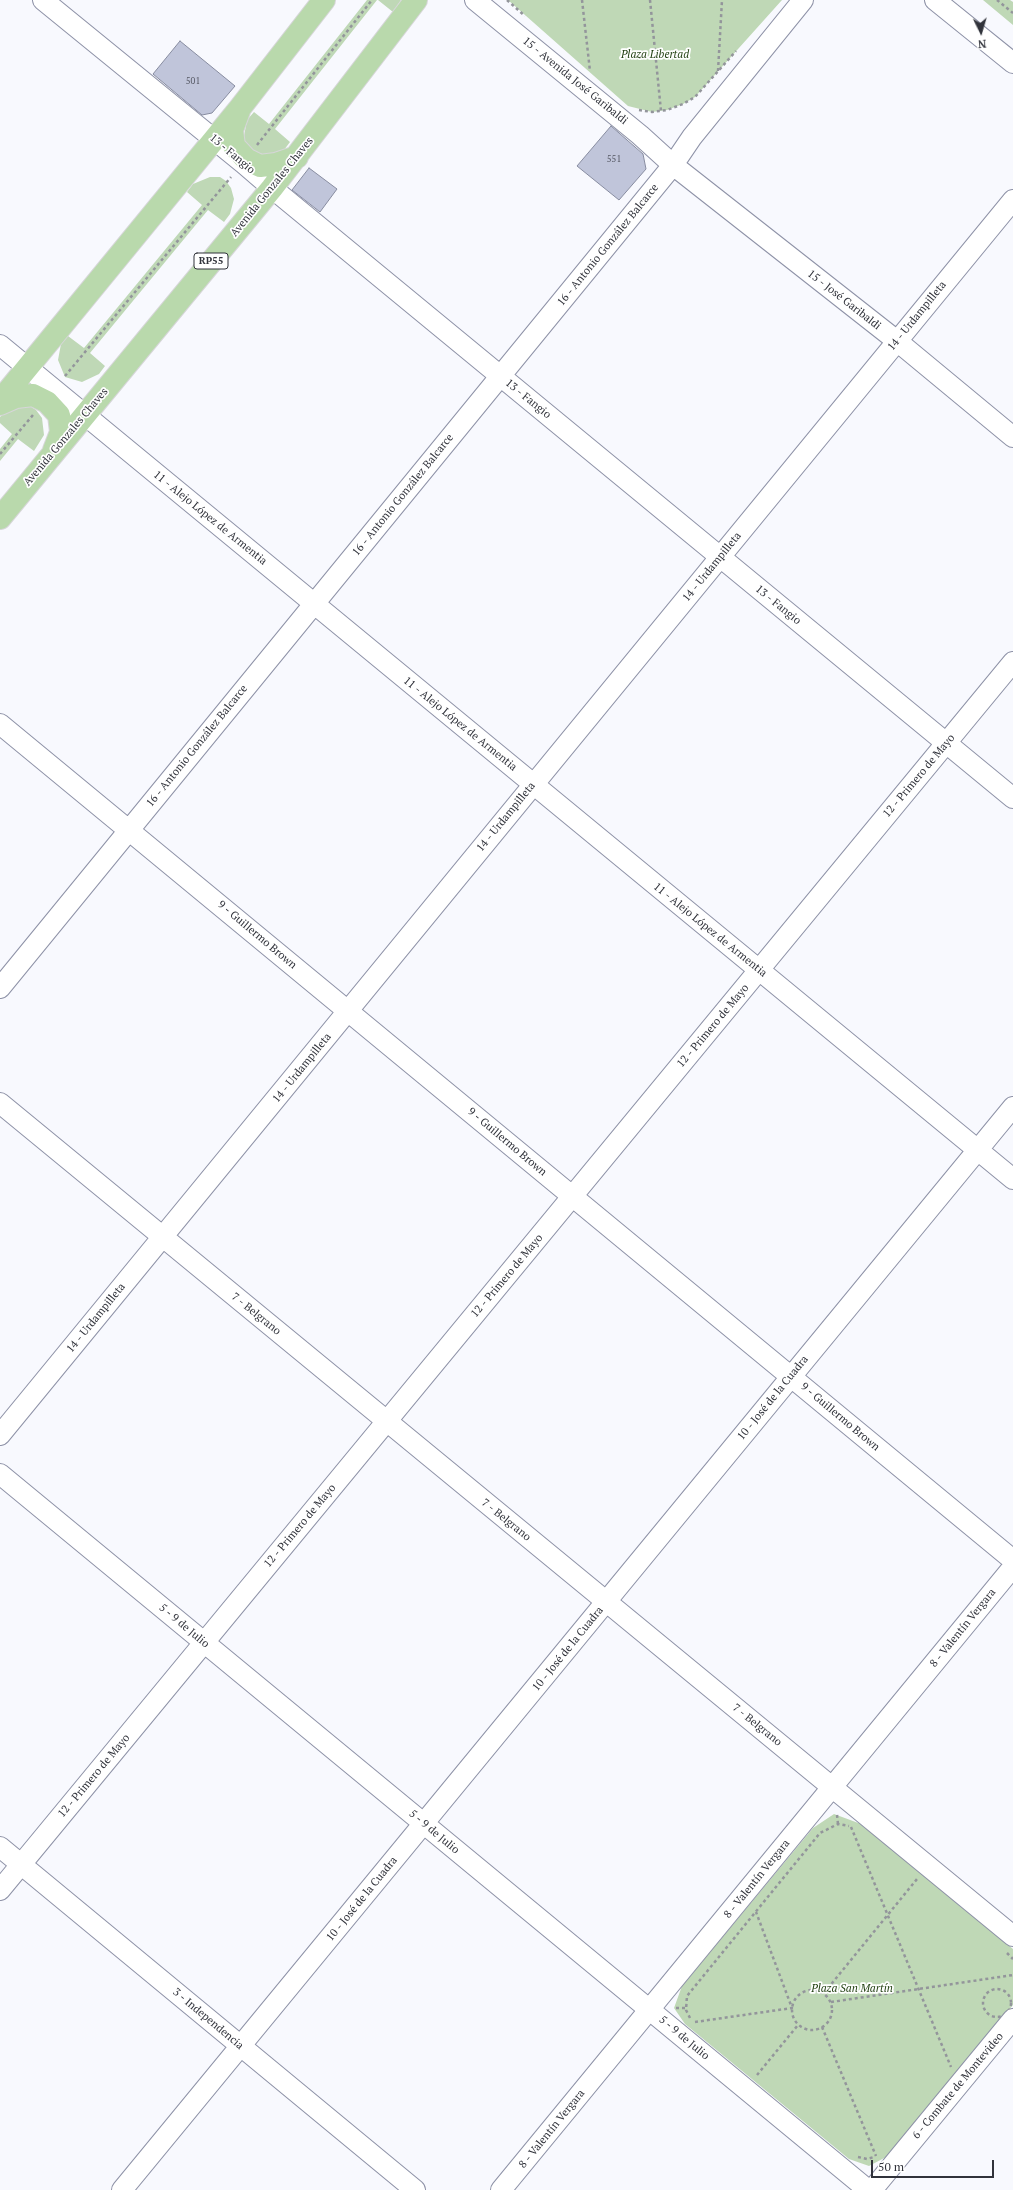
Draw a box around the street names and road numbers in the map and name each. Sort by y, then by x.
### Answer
street label: 15 - Avenida José Garibaldi [520,35,630,127]
street label: 13 - Fangio [207,131,257,177]
street label: Avenida Gonzales Chaves [228,135,316,239]
street label: 16 - Antonio González Balcarce [555,181,661,309]
road number: RP55 [194,253,228,269]
street label: 15 - José Garibaldi [805,267,883,333]
street label: 14 - Urdampilleta [885,278,949,354]
street label: 13 - Fangio [502,377,554,421]
street label: Avenida Gonzales Chaves [21,385,111,489]
street label: 16 - Antonio González Balcarce [350,431,456,559]
street label: 11 - Alejo López de Armentia [151,468,269,568]
street label: 14 - Urdampilleta [680,529,744,605]
street label: 13 - Fangio [752,583,804,627]
street label: 11 - Alejo López de Armentia [401,674,519,774]
street label: 16 - Antonio González Balcarce [144,682,250,810]
street label: 12 - Primero de Mayo [880,732,958,820]
street label: 14 - Urdampilleta [474,779,538,855]
street label: 11 - Alejo López de Armentia [651,880,769,980]
street label: 9 - Guillermo Brown [215,898,299,972]
street label: 12 - Primero de Mayo [674,982,752,1070]
street label: 14 - Urdampilleta [270,1030,334,1106]
street label: 9 - Guillermo Brown [465,1105,549,1179]
street label: 12 - Primero de Mayo [468,1232,546,1320]
street label: 14 - Urdampilleta [64,1280,128,1356]
street label: 7 - Belgrano [229,1290,283,1338]
street label: 10 - José de la Cuadra [735,1353,811,1443]
street label: 9 - Guillermo Brown [798,1380,882,1454]
street label: 12 - Primero de Mayo [261,1482,339,1570]
street label: 7 - Belgrano [479,1496,533,1544]
street label: 8 - Valentín Vergara [927,1586,999,1670]
street label: 5 - 9 de Julio [156,1601,212,1651]
street label: 10 - José de la Cuadra [530,1604,606,1694]
street label: 7 - Belgrano [730,1701,784,1749]
street label: 12 - Primero de Mayo [55,1732,133,1820]
street label: 5 - 9 de Julio [406,1807,462,1857]
street label: 8 - Valentín Vergara [721,1837,793,1921]
street label: 10 - José de la Cuadra [324,1854,400,1944]
street label: 3 - Independencia [170,1986,246,2052]
street label: 5 - 9 de Julio [656,2013,712,2063]
street label: 6 - Combate de Montevideo [910,2030,1006,2142]
street label: 8 - Valentín Vergara [516,2087,588,2171]

